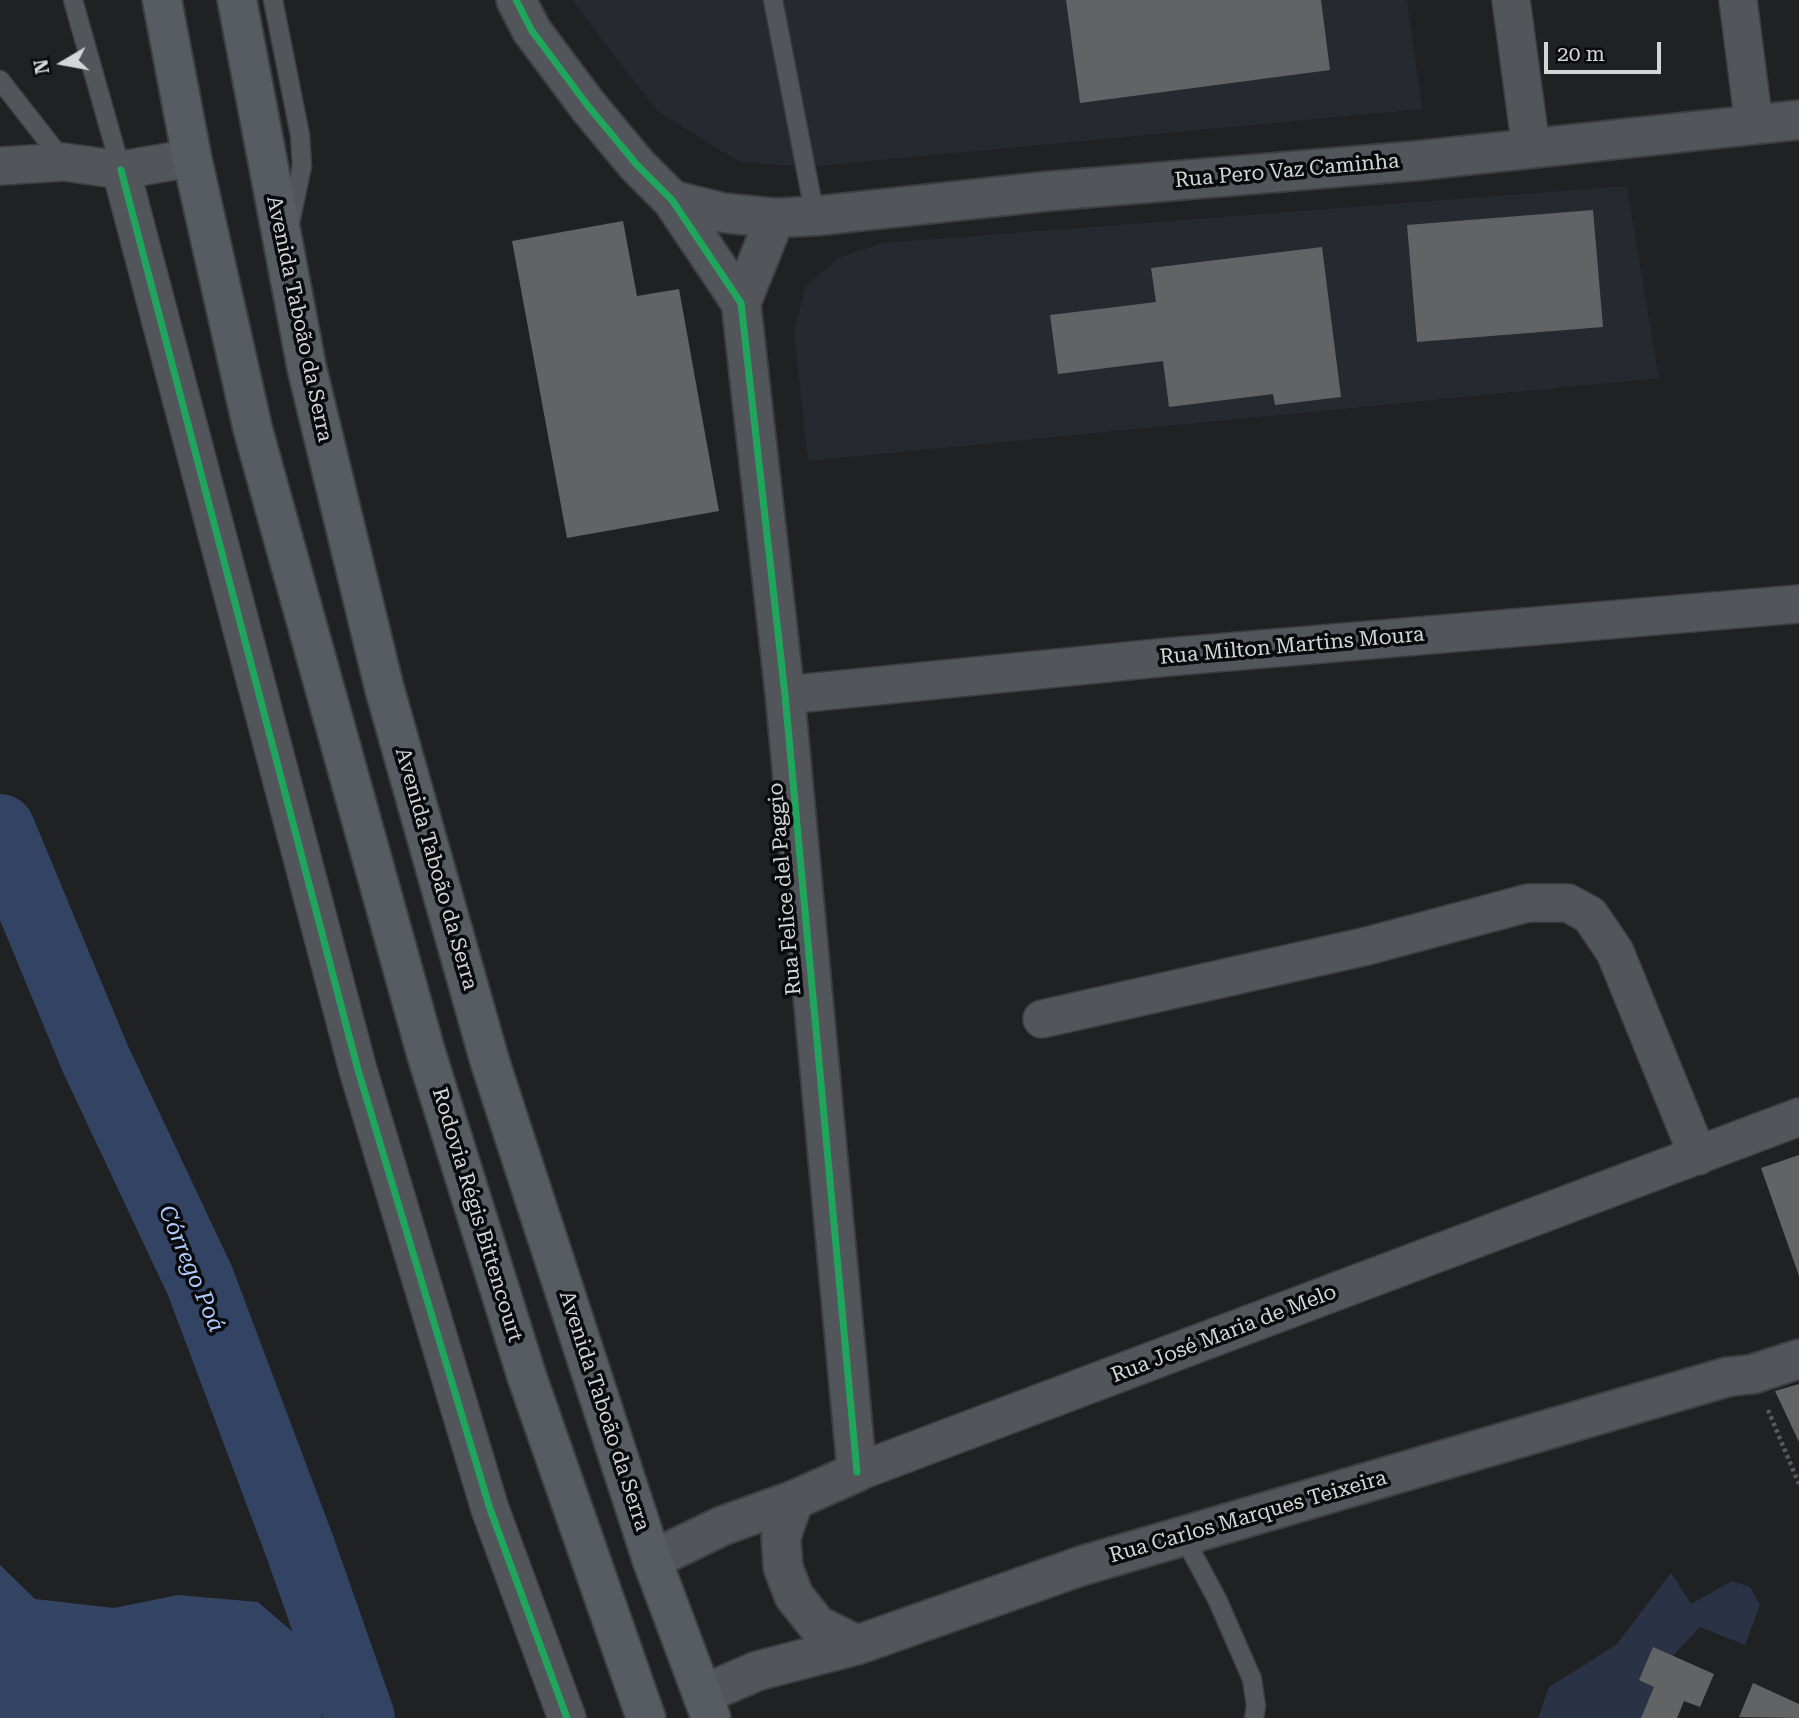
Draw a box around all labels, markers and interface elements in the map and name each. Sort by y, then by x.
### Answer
north arrow [28,28,98,98]
scale bar [1547,28,1664,72]
text: 20 m [1557,42,1605,66]
text: N [29,58,54,76]
street label: Rua Pero Vaz Caminha [1174,149,1400,193]
street label: Avenida Taboão da Serra [261,194,337,444]
street label: Rua Milton Martins Moura [1159,622,1425,670]
street label: Avenida Taboão da Serra [389,745,483,993]
street label: Rua Felice del Paggio [763,782,807,996]
street label: Rodovia Régis Bittencourt [426,1085,528,1345]
water label: Córrego Poá [152,1202,230,1336]
street label: Rua José Maria de Melo [1108,1279,1340,1389]
street label: Avenida Taboão da Serra [553,1288,655,1534]
street label: Rua Carlos Marques Teixeira [1106,1465,1390,1569]

